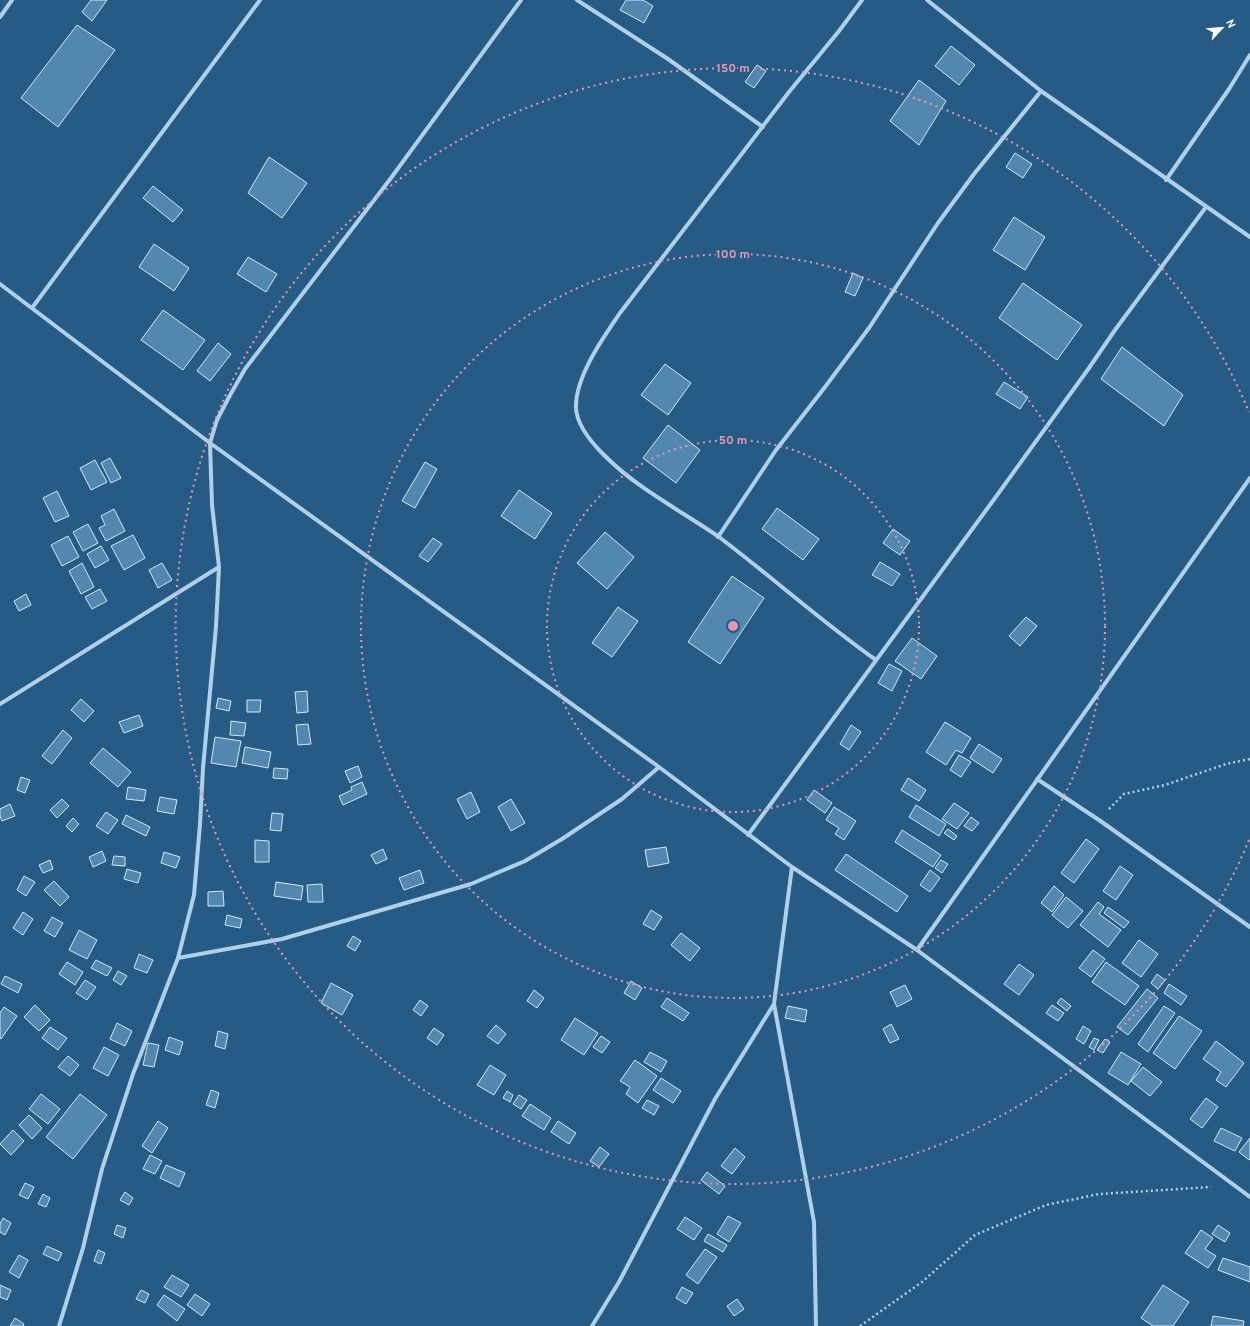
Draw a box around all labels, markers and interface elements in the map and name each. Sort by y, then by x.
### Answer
north arrow [1202,8,1242,48]
text: N [1222,17,1238,31]
text: 150 m [716,61,750,77]
text: 100 m [716,247,750,263]
text: 50 m [719,433,747,449]
centre of rings [726,619,740,633]

